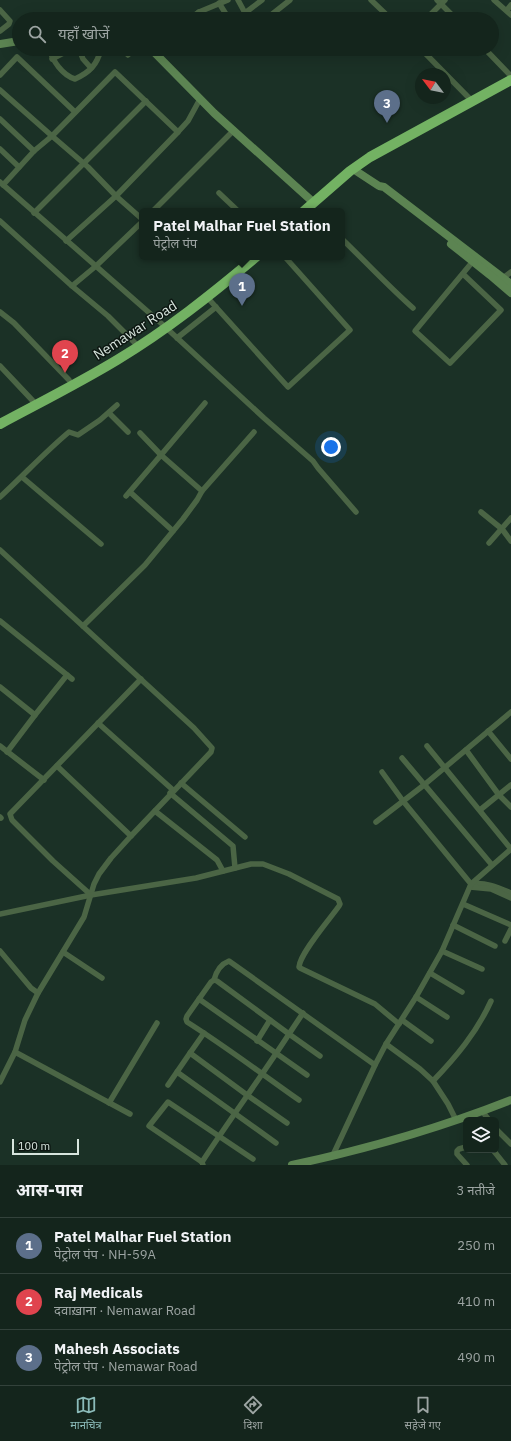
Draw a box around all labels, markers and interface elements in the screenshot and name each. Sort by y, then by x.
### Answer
search box [12,12,499,56]
icon: search [26,23,48,45]
text: यहाँ खोजें [58,24,109,43]
north arrow [415,68,451,104]
pin: 3 [374,90,400,123]
popup [139,208,345,260]
text: Patel Malhar Fuel Station [153,216,331,235]
text: पेट्रोल पंप [153,235,197,252]
pin: 1 [229,273,255,306]
street label: Nemawar Road [90,296,180,364]
pin: 2 [52,340,78,373]
your location [321,437,341,457]
map controls [463,1117,499,1153]
button: layers [463,1117,499,1153]
scale bar [12,1137,79,1156]
text: 100 m [18,1139,50,1153]
text: आस-पास [16,1179,83,1201]
text: 3 नतीजे [456,1182,495,1199]
text: Patel Malhar Fuel Station [54,1227,231,1246]
text: 1 [25,1237,33,1254]
text: 250 m [457,1237,495,1254]
text: पेट्रोल पंप · NH-59A [54,1246,156,1263]
text: Raj Medicals [54,1283,143,1302]
text: 2 [25,1293,33,1310]
text: 410 m [457,1293,495,1310]
text: दवाख़ाना · Nemawar Road [54,1302,196,1319]
text: Mahesh Associats [54,1339,180,1358]
text: 3 [25,1349,33,1366]
text: 490 m [457,1349,495,1366]
text: पेट्रोल पंप · Nemawar Road [54,1358,197,1375]
tab: मानचित्र [70,1394,102,1433]
tab: दिशा [242,1394,264,1433]
tab: सहेजे गए [404,1394,441,1433]

